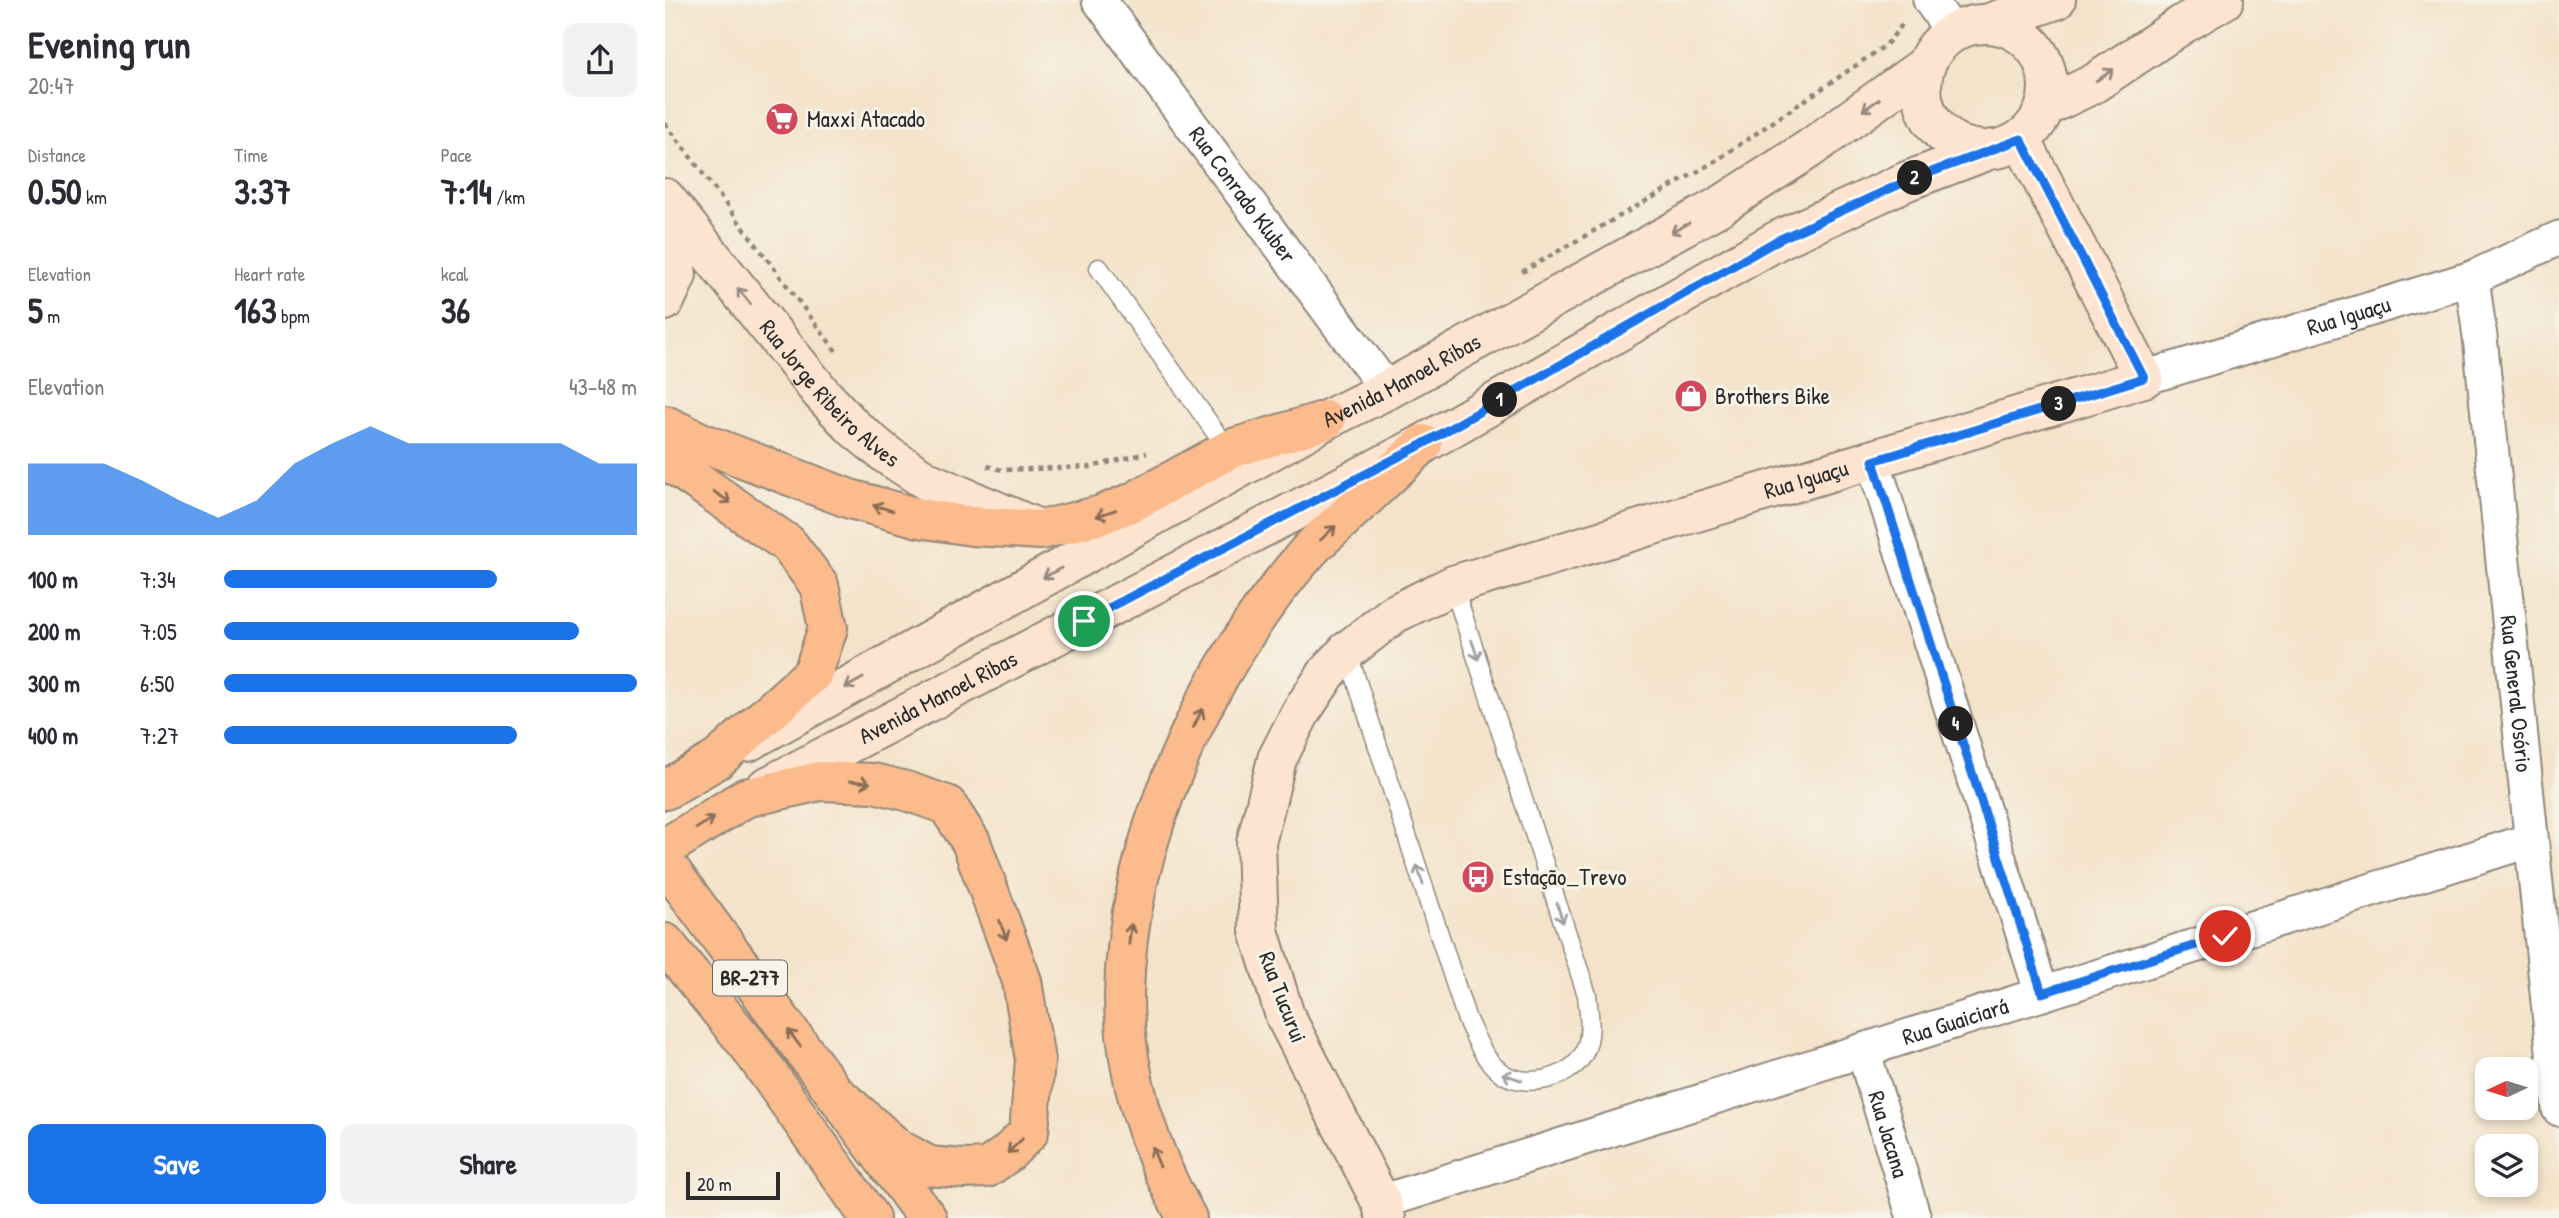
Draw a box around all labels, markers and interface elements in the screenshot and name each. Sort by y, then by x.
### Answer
text: Evening run [28,18,191,70]
button: share [563,23,637,97]
one-way arrow [2095,68,2115,82]
text: 20:47 [28,70,74,101]
one-way arrow [1862,98,1881,113]
supermarket icon: Maxxi Atacado [763,100,801,138]
place label: Maxxi Atacado [807,103,925,134]
street label: Rua Conrado Kluber [1182,120,1304,269]
text: Distance [28,142,86,168]
text: Time [234,142,268,168]
text: Pace [441,142,472,168]
pin: 2 [1897,160,1933,196]
text: 2 [1910,164,1919,190]
text: 0.50 [28,168,82,215]
text: 3:37 [234,168,291,215]
text: 7:14 [441,168,492,215]
text: km [82,184,107,210]
text: /km [492,184,525,210]
one-way arrow [1670,221,1690,235]
text: Elevation [28,261,91,287]
text: Heart rate [234,261,305,287]
text: kcal [441,261,468,287]
text: 5 [28,287,43,334]
text: 163 [234,287,277,334]
text: 36 [441,287,470,334]
one-way arrow [736,288,751,306]
street label: Rua Iguaçu [2303,288,2394,342]
text: m [43,303,60,329]
text: bpm [277,303,310,329]
street label: Rua Jorge Ribeiro Alves [753,313,906,474]
street label: Avenida Manoel Ribas [1317,325,1486,434]
text: Elevation [28,371,104,402]
text: 43–48 m [569,371,637,402]
shop icon: Brothers Bike [1672,377,1710,415]
place label: Brothers Bike [1715,380,1830,411]
pin: 1 [1483,382,1517,418]
text: 1 [1496,386,1503,412]
pin: 3 [2041,386,2077,422]
text: 3 [2054,390,2063,416]
street label: Rua Iguaçu [1760,452,1851,506]
one-way arrow [712,490,731,504]
one-way arrow [872,501,895,514]
one-way arrow [1096,507,1118,520]
one-way arrow [1319,525,1337,541]
text: 100 m [28,564,78,595]
text: 7:34 [140,564,176,595]
one-way arrow [1043,566,1063,580]
pin [1054,591,1114,651]
icon: arrive [1065,602,1103,640]
street label: Rua General Osório [2494,614,2540,773]
text: 200 m [28,616,80,647]
text: 7:05 [140,616,177,647]
one-way arrow [1470,638,1482,660]
street label: Avenida Manoel Ribas [853,643,1022,751]
text: 300 m [28,668,80,699]
text: 6:50 [140,668,175,699]
one-way arrow [844,676,864,690]
pin: 4 [1939,706,1973,742]
one-way arrow [1192,708,1205,729]
text: 4 [1952,710,1959,736]
text: 400 m [28,720,78,751]
text: 7:27 [140,720,179,751]
one-way arrow [848,776,871,789]
one-way arrow [694,815,714,829]
bus stop icon: Estação_Trevo [1459,858,1497,896]
place label: Estação_Trevo [1503,861,1627,892]
one-way arrow [1413,865,1426,887]
one-way arrow [1555,901,1567,923]
pin [2195,906,2255,966]
icon: check [2206,917,2244,955]
one-way arrow [998,918,1010,940]
one-way arrow [1124,923,1137,946]
street label: Rua Tucurui [1252,947,1315,1047]
road number: BR-277 [713,960,787,996]
street label: Rua Guaiciará [1898,990,2012,1052]
one-way arrow [787,1029,802,1048]
north arrow [2475,1057,2537,1120]
map controls [2475,1057,2538,1197]
one-way arrow [1502,1069,1524,1082]
street label: Rua Jacana [1861,1087,1917,1181]
button: Save [28,1124,326,1204]
button: Share [340,1124,637,1204]
button: layers [2475,1134,2538,1197]
one-way arrow [1006,1138,1023,1155]
one-way arrow [1149,1147,1162,1168]
scale bar [686,1169,781,1201]
text: 20 m [697,1171,732,1197]

